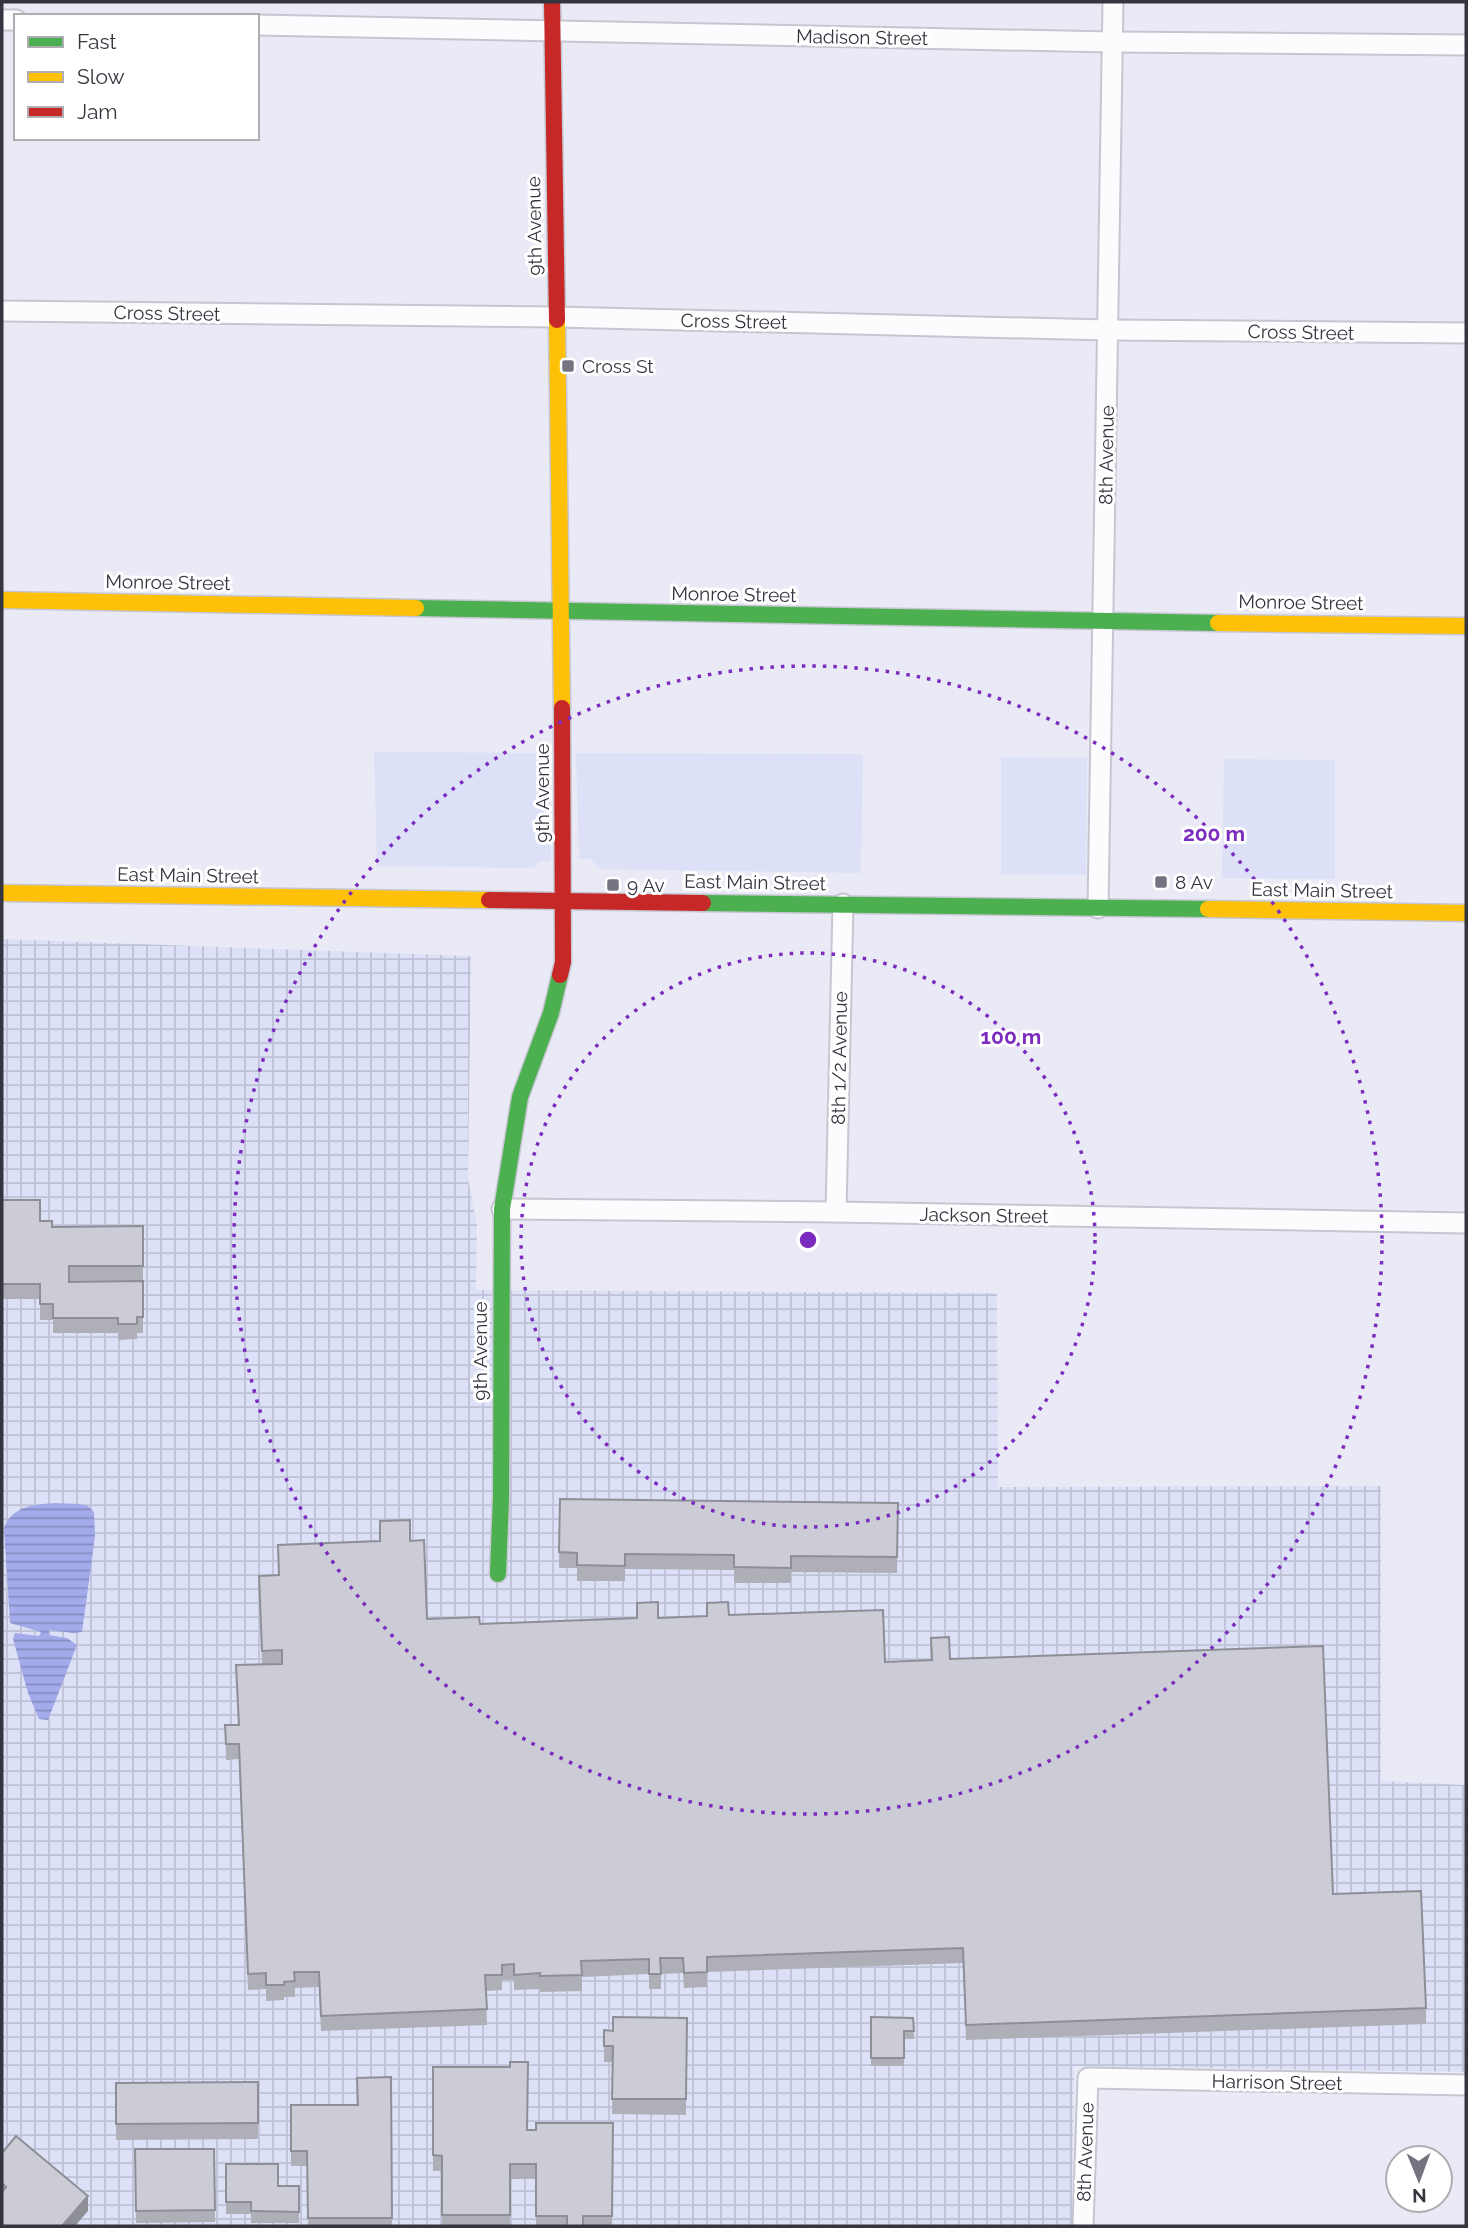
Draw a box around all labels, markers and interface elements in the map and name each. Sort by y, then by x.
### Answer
legend [14,14,259,140]
street label: Madison Street [796,25,929,49]
text: Fast [77,29,117,54]
text: Slow [77,64,125,89]
text: Jam [77,99,118,124]
street label: 9th Avenue [522,176,546,276]
street label: Cross Street [114,301,221,325]
street label: Cross Street [681,309,788,333]
street label: Cross Street [1248,320,1355,344]
place label: Cross St [582,355,654,377]
marker: Cross St [560,358,576,374]
street label: 8th Avenue [1094,405,1118,505]
street label: Monroe Street [105,570,231,594]
street label: Monroe Street [671,582,797,606]
street label: Monroe Street [1238,590,1364,614]
street label: 9th Avenue [531,743,553,843]
text: 200 m [1183,821,1245,846]
street label: East Main Street [117,863,260,887]
street label: East Main Street [684,870,827,894]
place label: 8 Av [1175,871,1213,893]
place label: 9 Av [627,874,665,896]
marker: 8 Av [1153,874,1169,890]
marker: 9 Av [605,877,621,893]
street label: East Main Street [1251,878,1394,902]
street label: 8th 1/2 Avenue [827,991,851,1125]
text: 100 m [981,1024,1041,1049]
street label: Jackson Street [919,1203,1049,1227]
centre of rings [796,1228,820,1252]
street label: 9th Avenue [469,1301,491,1401]
street label: Harrison Street [1211,2070,1343,2094]
street label: 8th Avenue [1072,2102,1098,2202]
north arrow [1384,2144,1454,2214]
text: N [1412,2185,1427,2207]

